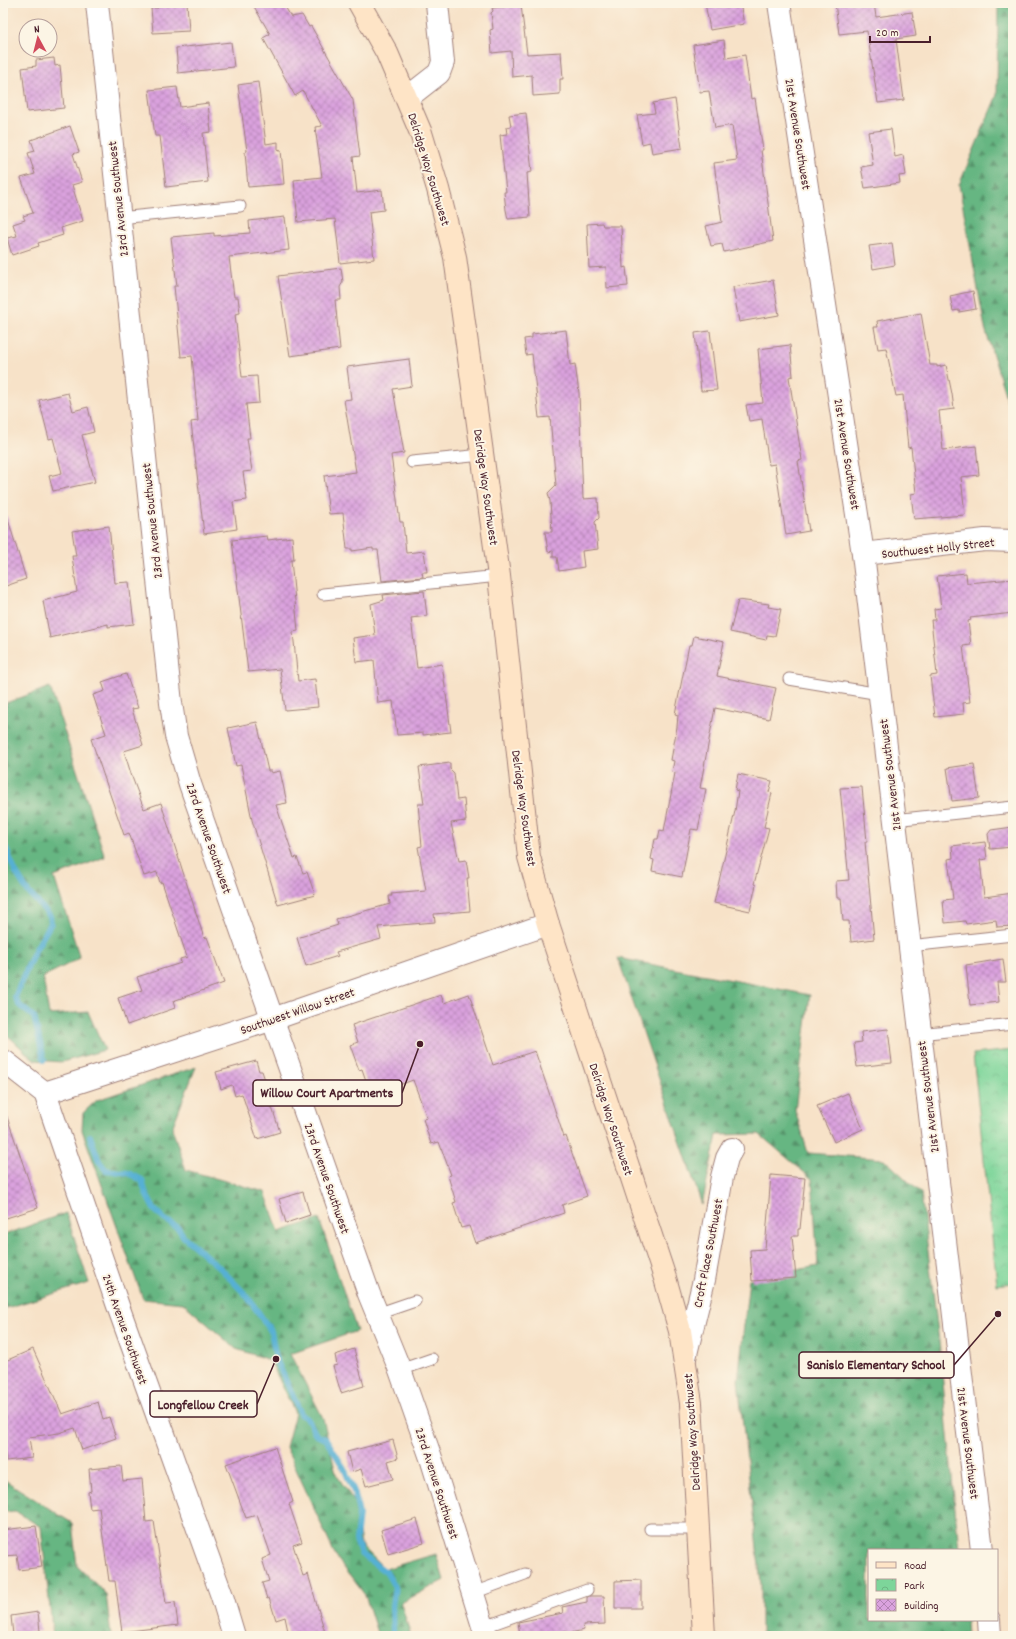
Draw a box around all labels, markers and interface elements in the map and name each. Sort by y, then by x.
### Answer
north arrow [18,18,58,58]
scale bar [870,18,930,44]
text: N [33,22,41,38]
text: 20 m [876,25,899,42]
street label: 21st Avenue Southwest [778,77,815,192]
street label: Delridge Way Southwest [401,111,454,229]
street label: 23rd Avenue Southwest [104,140,135,257]
street label: 21st Avenue Southwest [827,397,864,512]
street label: Delridge Way Southwest [467,428,502,547]
street label: 23rd Avenue Southwest [138,462,169,579]
street label: Southwest Holly Street [881,534,996,565]
street label: 21st Avenue Southwest [875,717,908,832]
street label: Delridge Way Southwest [505,749,540,868]
street label: 23rd Avenue Southwest [180,781,236,897]
street label: Southwest Willow Street [238,984,358,1041]
street label: 21st Avenue Southwest [913,1039,946,1154]
street label: Delridge Way Southwest [582,1061,637,1179]
callout: Willow Court Apartments [253,1080,402,1106]
text: Willow Court Apartments [261,1084,393,1104]
street label: 23rd Avenue Southwest [298,1121,354,1237]
street label: Croft Place Southwest [690,1197,729,1310]
street label: 24th Avenue Southwest [96,1272,151,1388]
callout: Sanislo Elementary School [799,1352,954,1378]
text: Sanislo Elementary School [807,1356,946,1376]
street label: Delridge Way Southwest [680,1372,707,1491]
street label: 21st Avenue Southwest [950,1386,983,1501]
callout: Longfellow Creek [150,1391,257,1417]
text: Longfellow Creek [158,1396,249,1416]
street label: 23rd Avenue Southwest [409,1426,463,1542]
legend [868,1549,998,1621]
text: Road [904,1558,926,1575]
text: Park [904,1578,925,1595]
text: Building [904,1598,939,1615]

